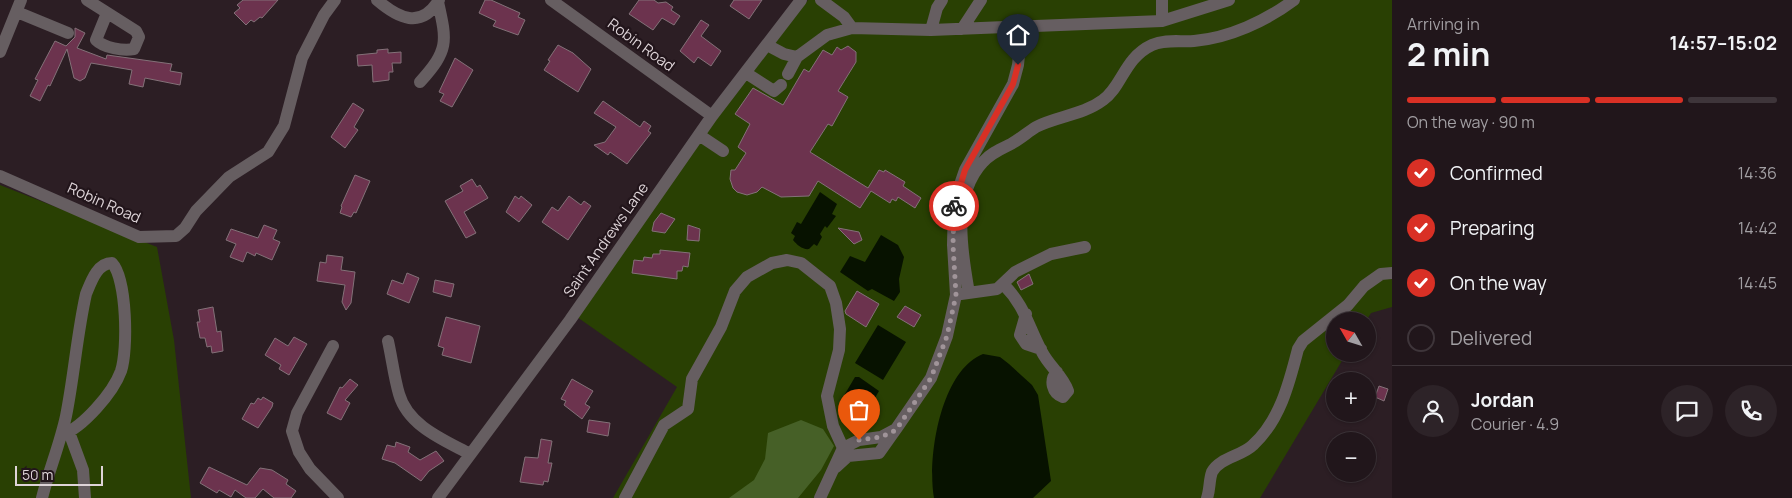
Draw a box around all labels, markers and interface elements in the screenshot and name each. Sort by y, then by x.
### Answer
street label: Robin Road [604,13,679,76]
text: Arriving in [1407,13,1480,35]
pin [997,14,1039,65]
icon: home [1004,21,1032,49]
text: 14:57–15:02 [1669,30,1777,56]
text: 2 min [1407,32,1490,76]
text: On the way · 90 m [1407,111,1535,133]
icon: check [1407,159,1435,187]
text: Confirmed [1450,160,1543,186]
text: 14:36 [1738,162,1777,184]
street label: Robin Road [64,177,144,228]
street label: Saint Andrews Lane [558,178,653,301]
courier [929,181,979,231]
icon: bike [940,192,968,220]
icon: check [1407,214,1435,242]
text: Preparing [1450,215,1535,241]
text: 14:42 [1738,217,1777,239]
icon: check [1407,269,1435,297]
text: On the way [1450,270,1547,296]
text: 14:45 [1738,272,1777,294]
north arrow [1326,312,1376,362]
map controls [1326,312,1376,482]
text: Delivered [1450,325,1532,351]
button: + [1326,372,1376,422]
button: person [1407,385,1459,437]
button: chat [1661,385,1713,437]
button: phone [1725,385,1777,437]
text: Jordan [1471,387,1534,413]
pin [838,389,880,440]
icon: bag [845,396,873,424]
text: Courier · 4.9 [1471,413,1559,435]
button: − [1326,432,1376,482]
scale bar [15,463,102,486]
text: 50 m [22,465,53,484]

